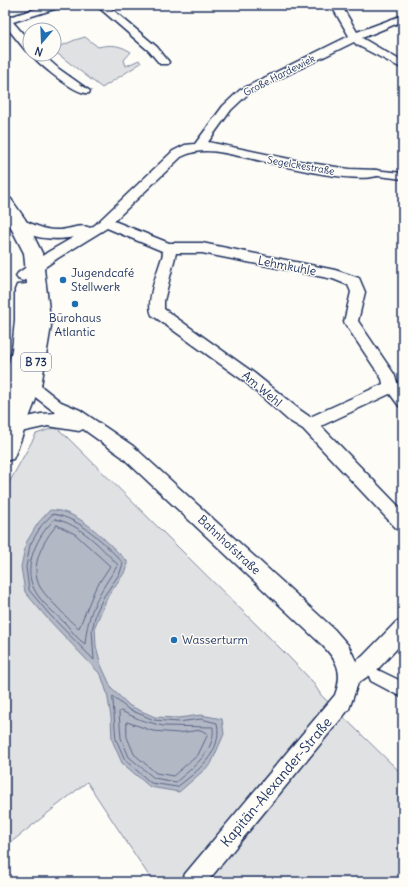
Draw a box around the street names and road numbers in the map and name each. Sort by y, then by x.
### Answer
street label: Große Hardewiek [241,52,317,99]
street label: Segelckestraße [266,153,336,178]
street label: Lehmkuhle [257,252,318,279]
road number: B 73 [21,353,51,371]
street label: Am Wehl [239,368,285,410]
street label: Bahnhofstraße [195,512,264,577]
street label: Kapitän-Alexander-Straße [216,713,336,851]

